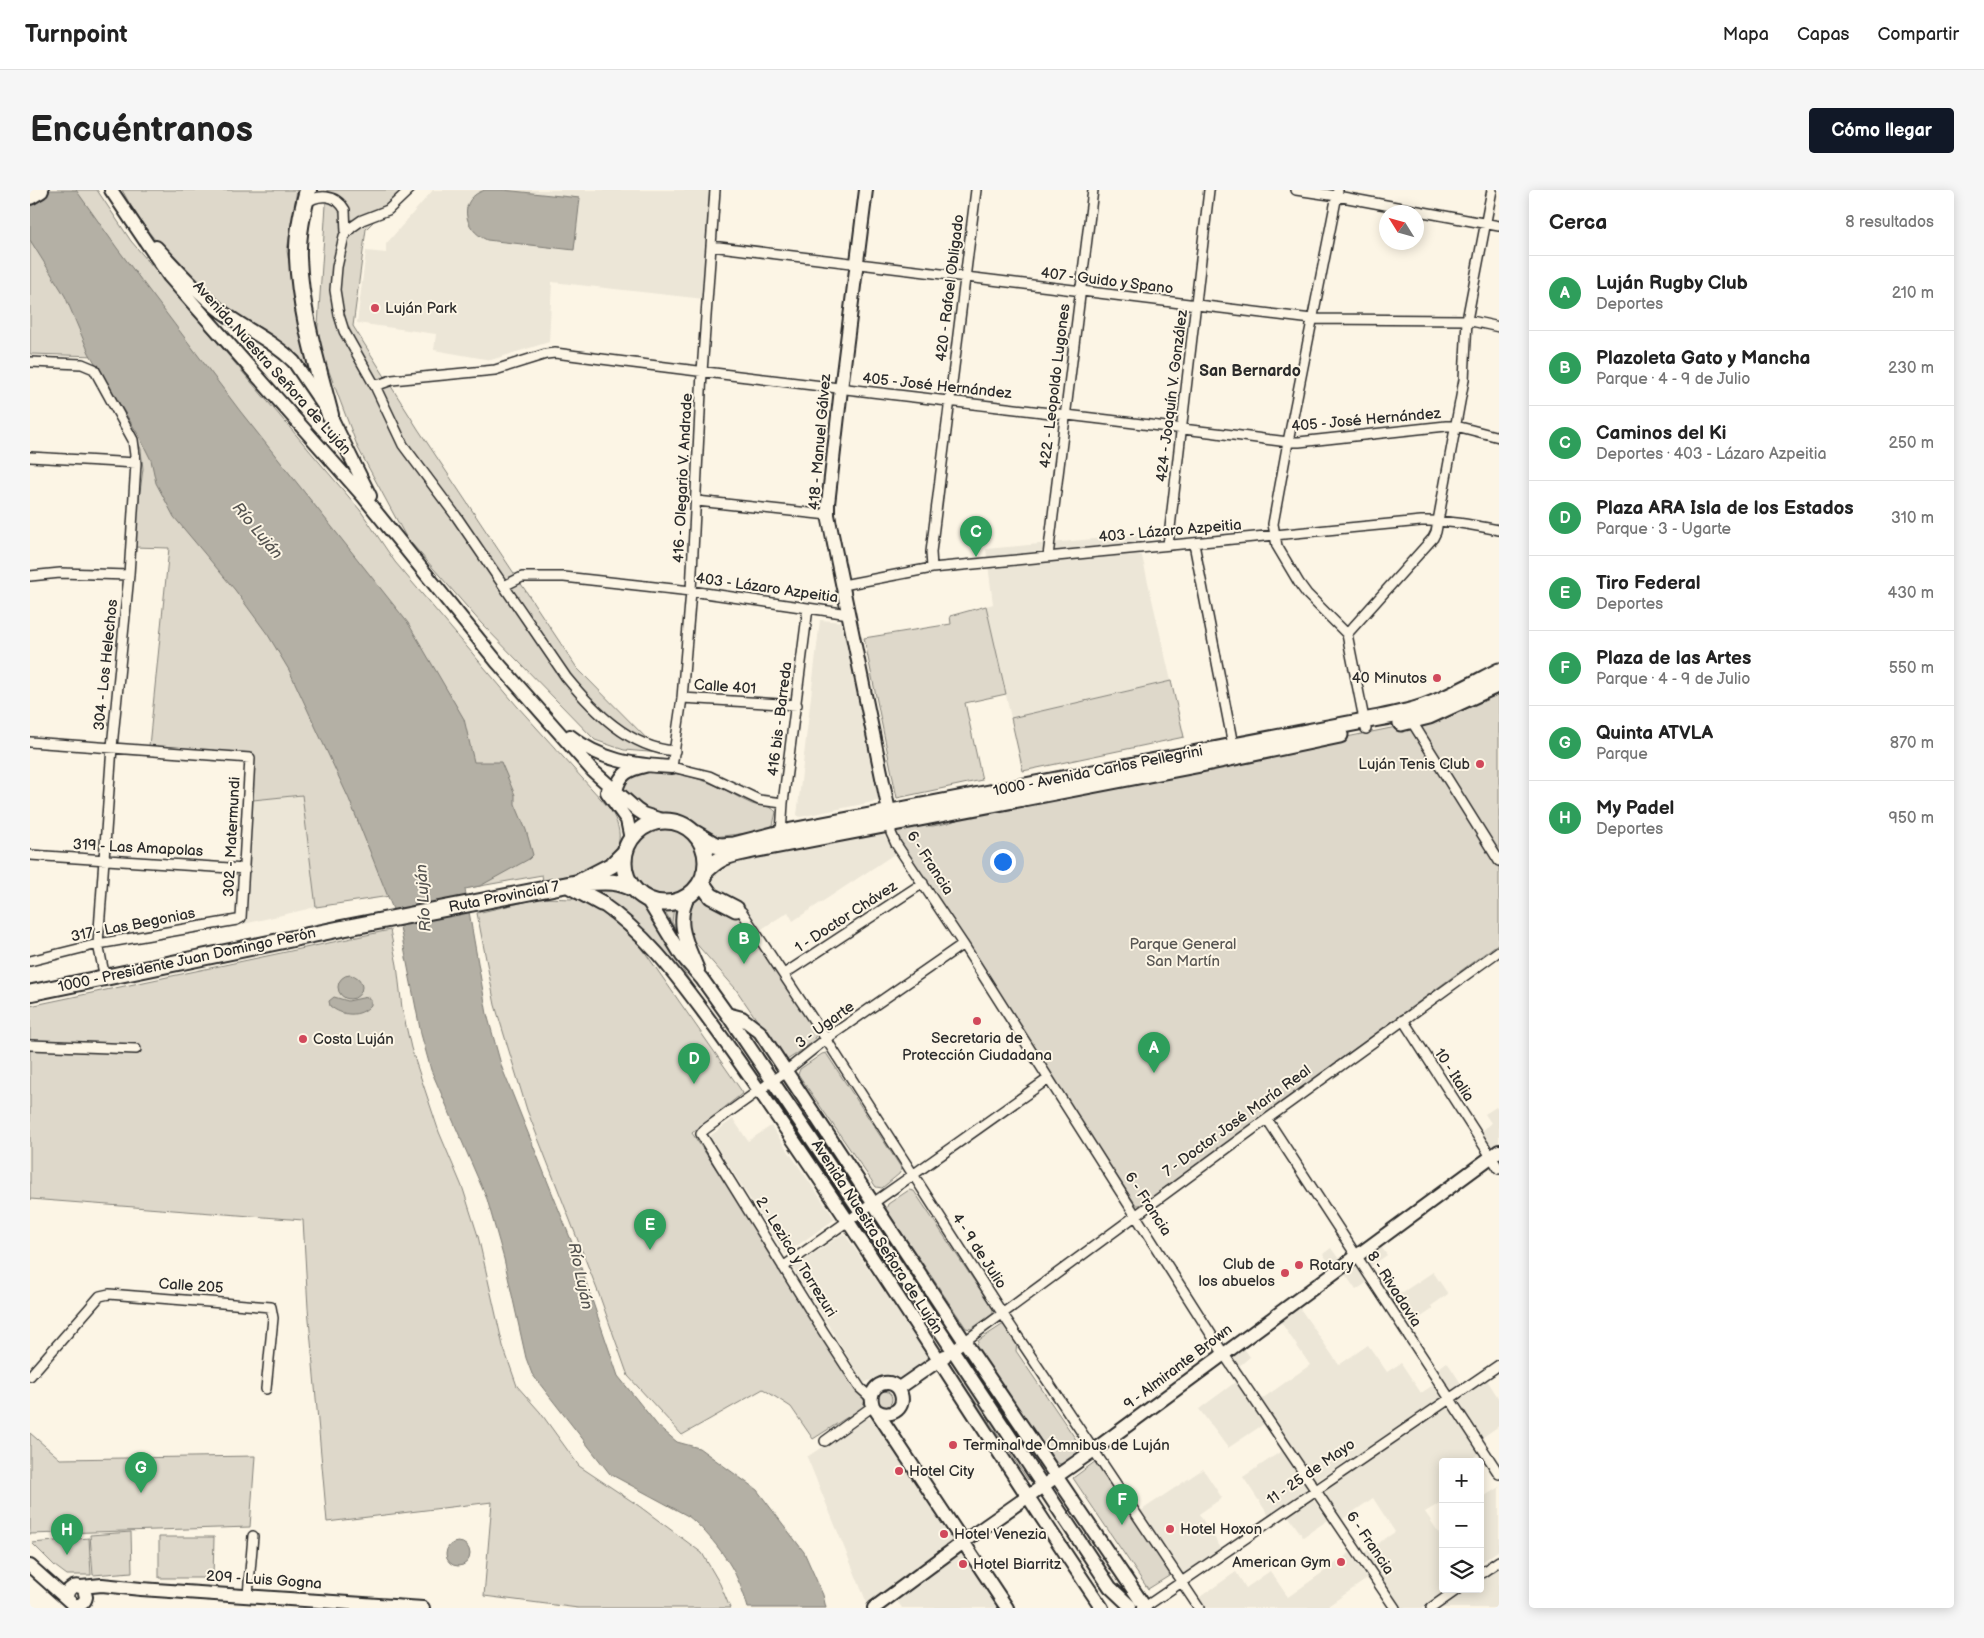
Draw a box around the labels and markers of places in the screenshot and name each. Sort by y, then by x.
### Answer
place label: Luján Park [385,299,457,318]
marker: Luján Park [369,302,381,314]
pin: C [960,516,992,557]
place label: 40 Minutos [1352,669,1428,688]
marker: 40 Minutos [1431,672,1443,684]
place label: Luján Tenis Club [1358,755,1471,774]
marker: Luján Tenis Club [1474,758,1486,770]
pin: B [728,923,760,964]
marker: Secretaria de Protección Ciudadana [971,1015,983,1027]
place label: Secretaria de Protección Ciudadana [902,1029,1052,1065]
place label: Costa Luján [313,1030,394,1049]
pin: A [1138,1032,1170,1073]
marker: Costa Luján [297,1033,309,1045]
pin: D [678,1043,710,1084]
pin: E [634,1209,666,1250]
place label: Club de los abuelos [1199,1255,1276,1291]
place label: Rotary [1309,1256,1354,1275]
marker: Rotary [1293,1259,1305,1271]
marker: Club de los abuelos [1279,1267,1291,1279]
place label: Terminal de Ómnibus de Luján [963,1436,1170,1455]
marker: Terminal de Ómnibus de Luján [947,1439,959,1451]
pin: G [125,1452,157,1493]
place label: Hotel City [909,1462,975,1481]
marker: Hotel City [893,1465,905,1477]
pin: F [1106,1484,1138,1525]
pin: H [51,1514,83,1555]
place label: Hotel Hoxon [1180,1520,1262,1539]
marker: Hotel Hoxon [1164,1523,1176,1535]
place label: Hotel Venezia [954,1525,1047,1544]
marker: Hotel Venezia [938,1528,950,1540]
place label: American Gym [1232,1553,1331,1572]
place label: Hotel Biarritz [973,1555,1062,1574]
marker: American Gym [1335,1556,1347,1568]
marker: Hotel Biarritz [957,1558,969,1570]

